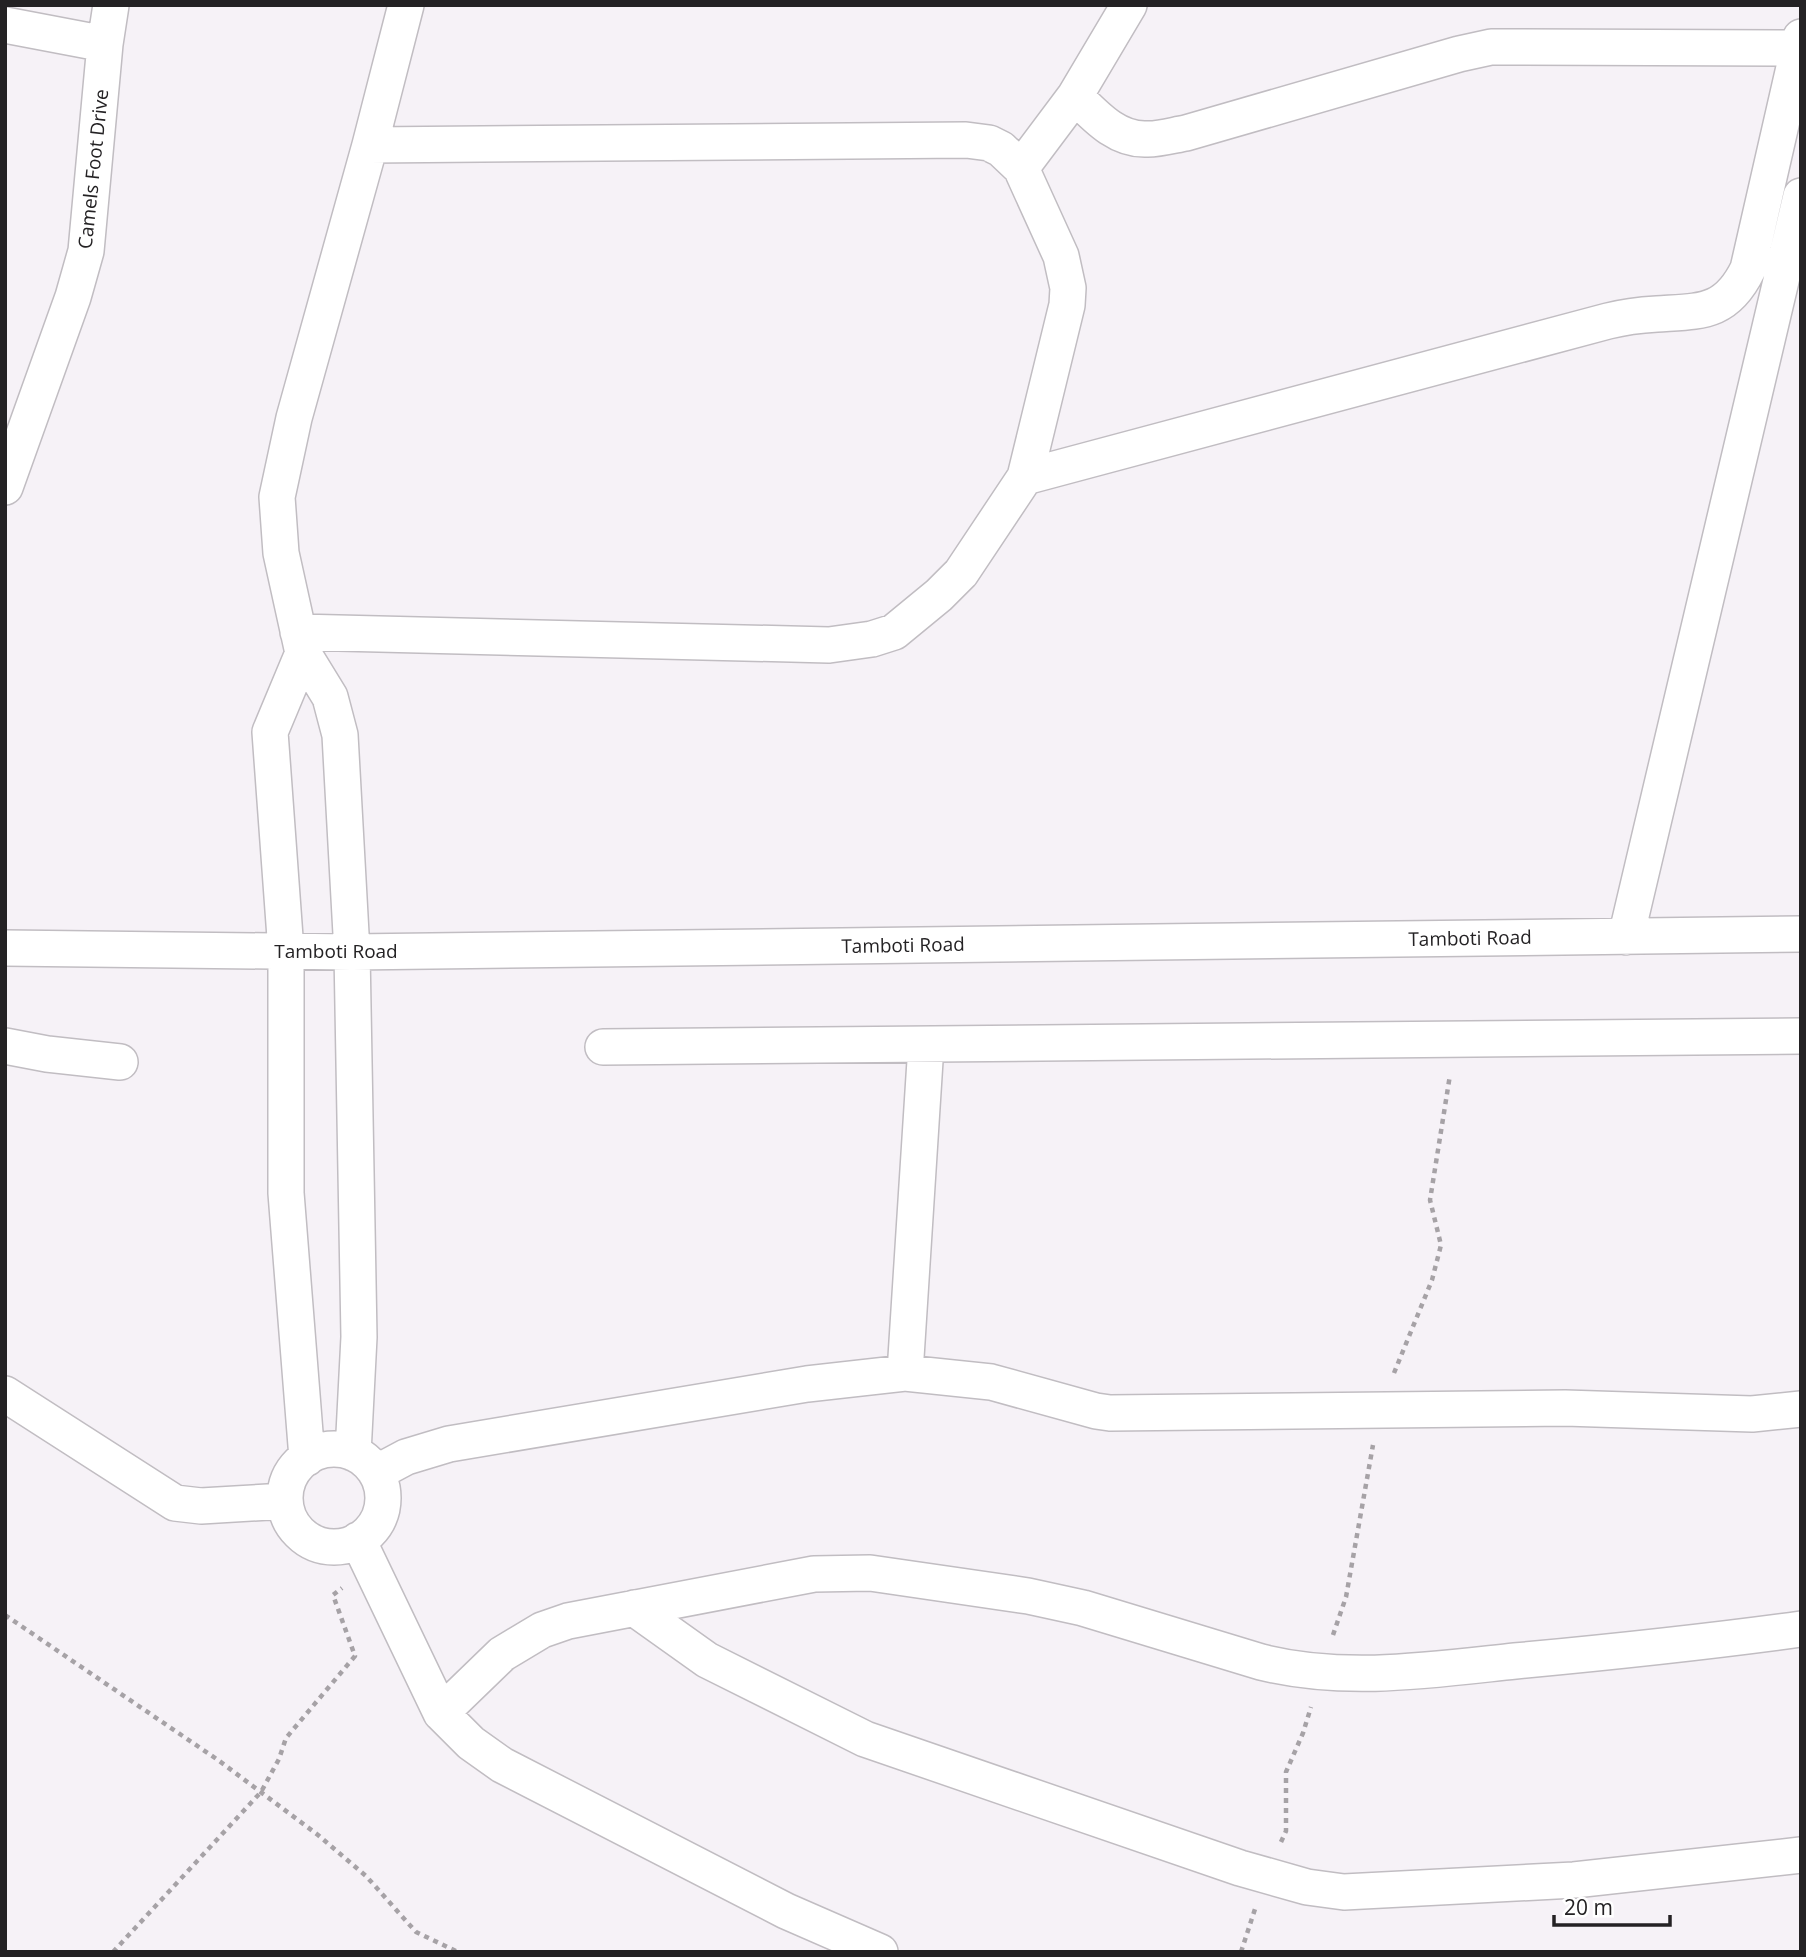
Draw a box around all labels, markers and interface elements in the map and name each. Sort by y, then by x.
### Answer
street label: Camels Foot Drive [72,88,114,250]
street label: Tamboti Road [1408,924,1532,952]
street label: Tamboti Road [841,931,965,959]
street label: Tamboti Road [274,938,398,964]
scale bar [1554,1884,1670,1928]
text: 20 m [1564,1893,1613,1921]

